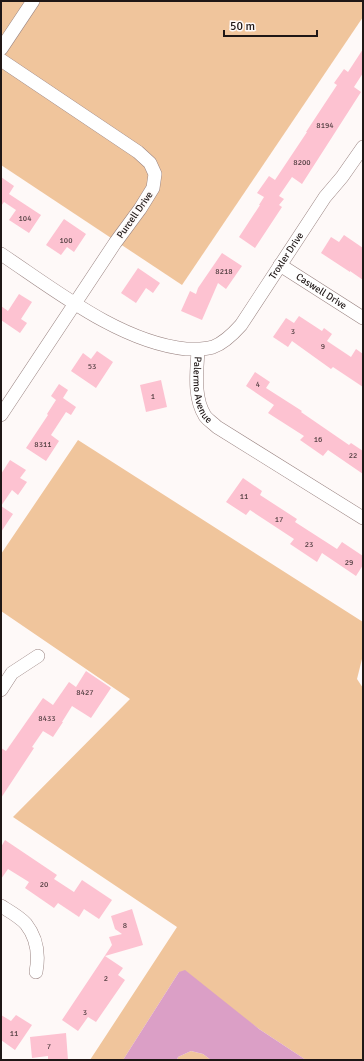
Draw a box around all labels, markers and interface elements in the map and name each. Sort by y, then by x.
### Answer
scale bar [224,12,317,38]
text: 50 m [230,19,255,34]
house number: 8194 [316,120,334,130]
house number: 8200 [293,157,311,167]
street label: Purcell Drive [114,189,156,241]
house number: 104 [19,213,32,223]
street label: Troxler Drive [267,230,306,282]
house number: 100 [60,235,72,245]
house number: 8218 [215,266,233,276]
street label: Caswell Drive [294,271,349,312]
house number: 3 [291,326,295,336]
house number: 9 [321,341,325,351]
street label: Palermo Avenue [191,356,215,426]
house number: 53 [88,361,96,371]
house number: 4 [256,379,261,389]
house number: 1 [151,391,155,401]
house number: 16 [314,434,322,444]
house number: 8311 [34,439,52,449]
house number: 22 [349,450,357,460]
house number: 11 [240,491,248,501]
house number: 17 [275,514,283,524]
house number: 23 [305,539,313,549]
house number: 29 [345,557,353,567]
house number: 8427 [76,687,94,697]
house number: 8433 [38,713,56,723]
house number: 20 [40,879,48,889]
house number: 8 [123,920,127,930]
house number: 2 [104,973,108,983]
house number: 3 [83,1007,87,1017]
house number: 11 [10,1028,18,1038]
house number: 7 [47,1041,51,1051]

